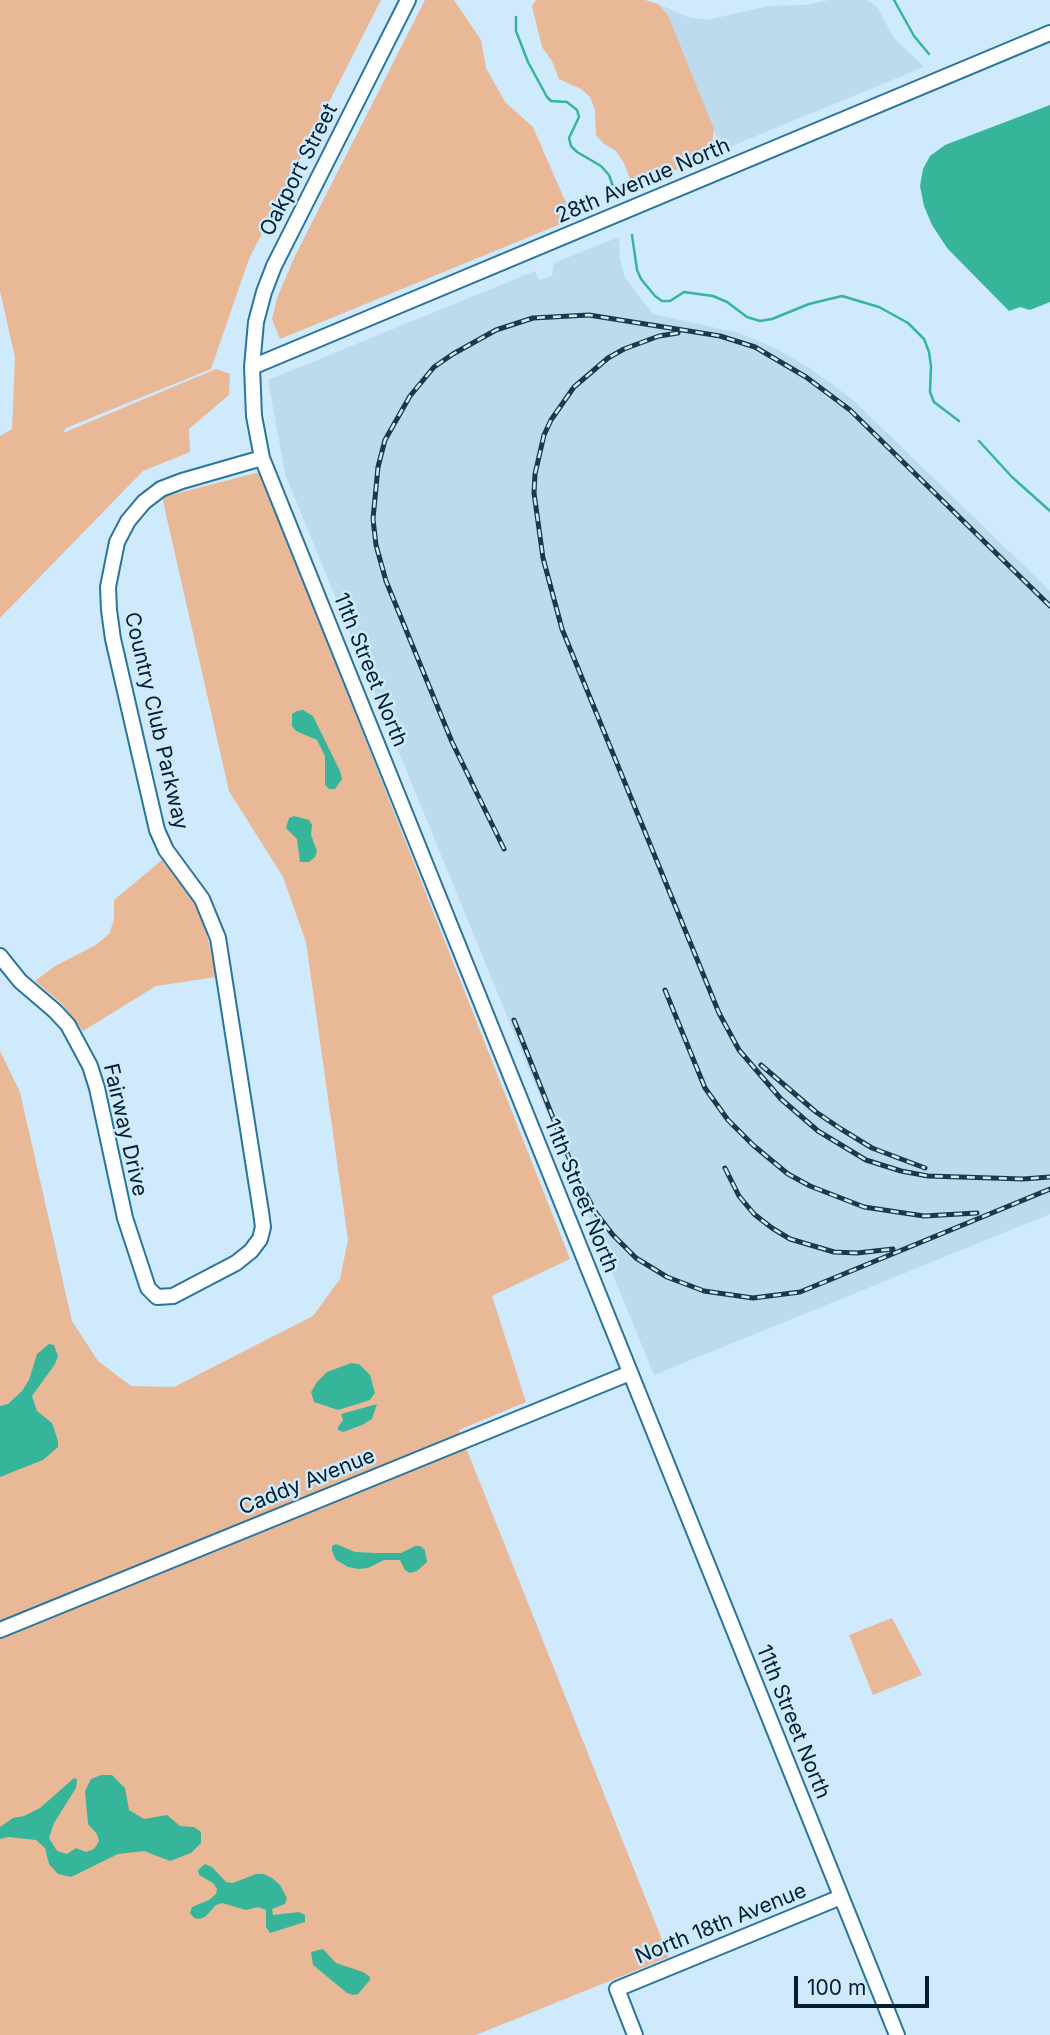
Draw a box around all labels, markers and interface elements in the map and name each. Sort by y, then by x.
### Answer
street label: Oakport Street [255,100,343,240]
street label: 28th Avenue North [552,133,734,229]
street label: 11th Street North [328,589,412,751]
street label: Country Club Parkway [119,610,193,832]
street label: Fairway Drive [98,1061,152,1199]
street label: 11th Street North [539,1115,623,1277]
street label: Caddy Avenue [235,1443,379,1521]
street label: 11th Street North [751,1641,835,1803]
street label: North 18th Avenue [632,1878,810,1970]
scale bar [798,1962,933,2006]
text: 100 m [807,1975,866,2000]

